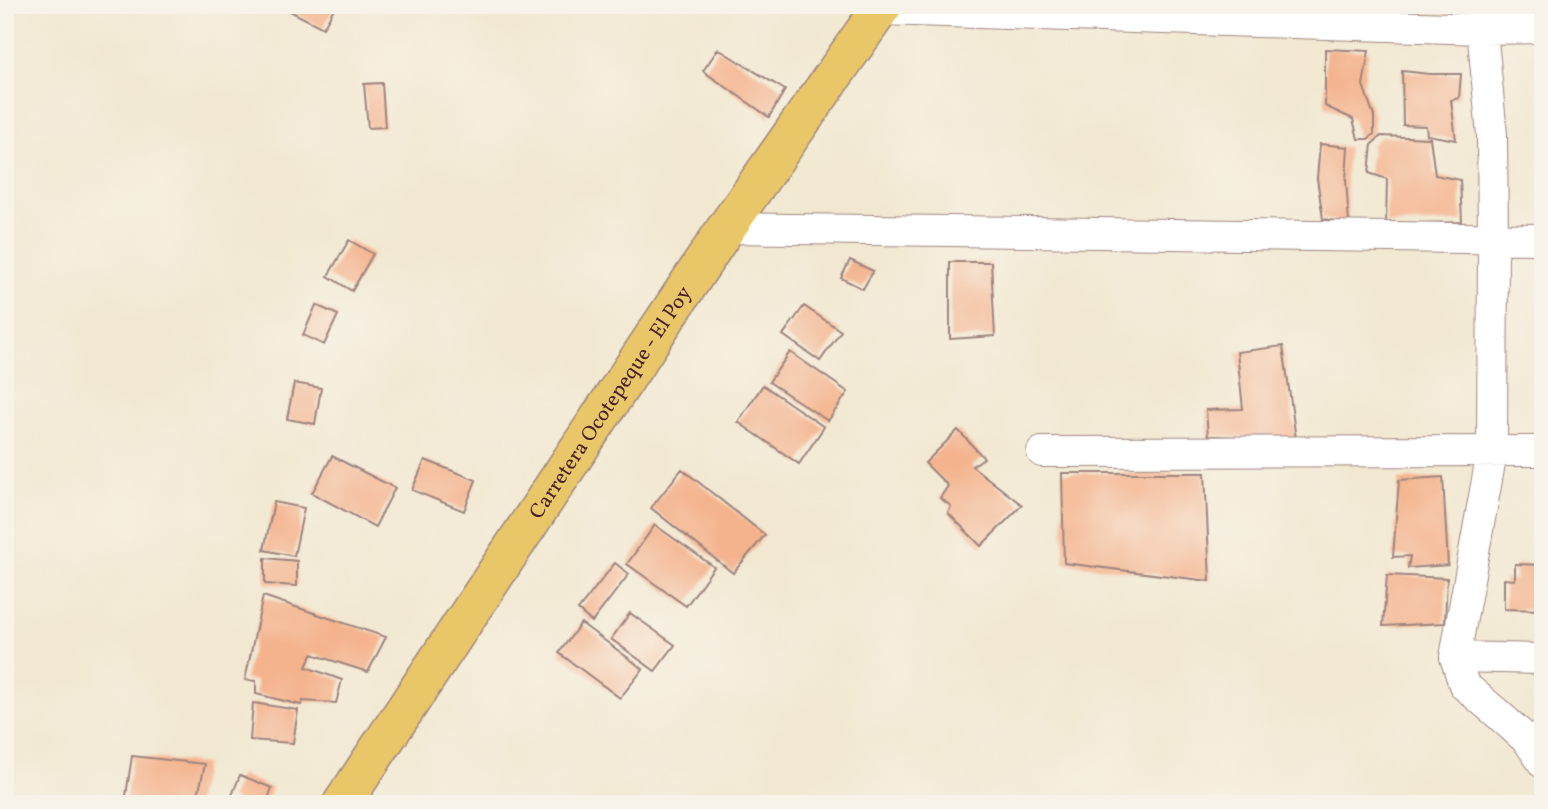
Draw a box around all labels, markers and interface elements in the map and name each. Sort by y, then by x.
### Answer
street label: Carretera Ocotepeque - El Poy [523,280,700,525]

